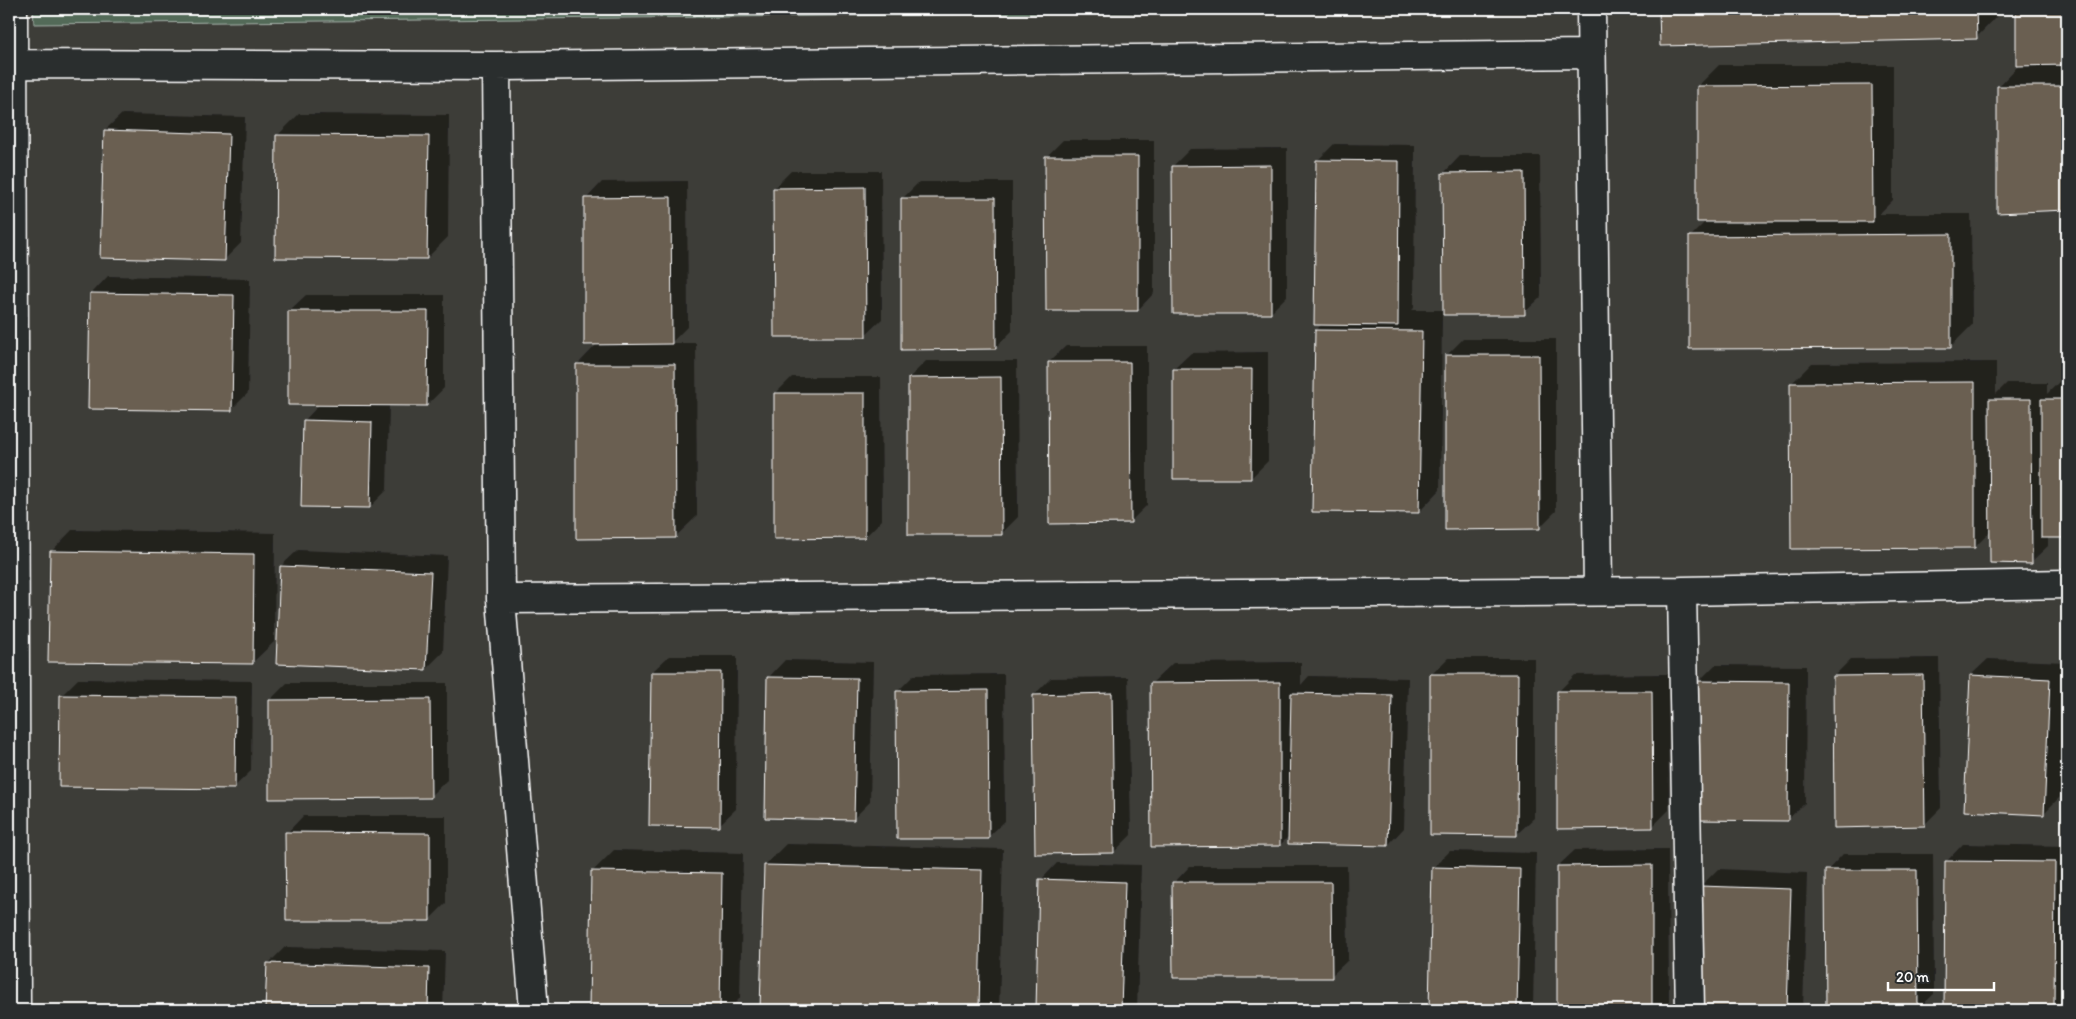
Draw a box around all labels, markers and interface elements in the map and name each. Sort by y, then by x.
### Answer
scale bar [1888,959,1995,991]
text: 20 m [1896,968,1930,986]

